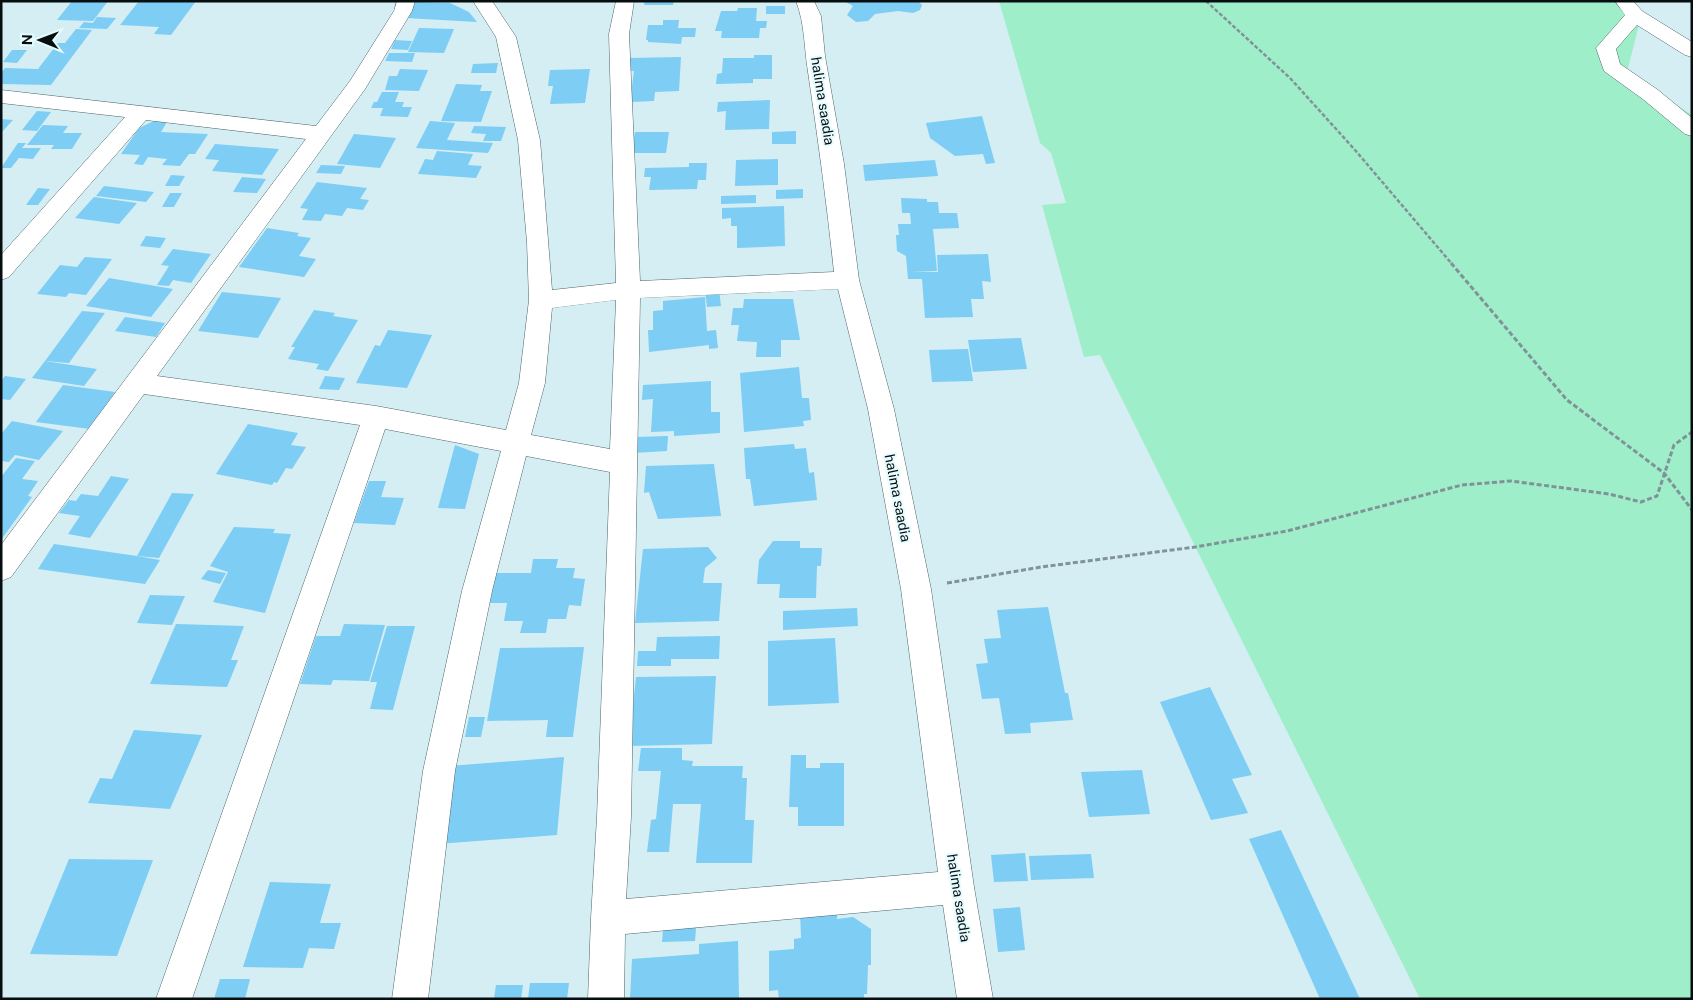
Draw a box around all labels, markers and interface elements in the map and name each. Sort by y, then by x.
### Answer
north arrow [15,15,65,65]
text: N [19,34,35,45]
street label: halima saadia [808,56,838,146]
street label: halima saadia [882,453,914,543]
street label: halima saadia [944,853,974,943]

